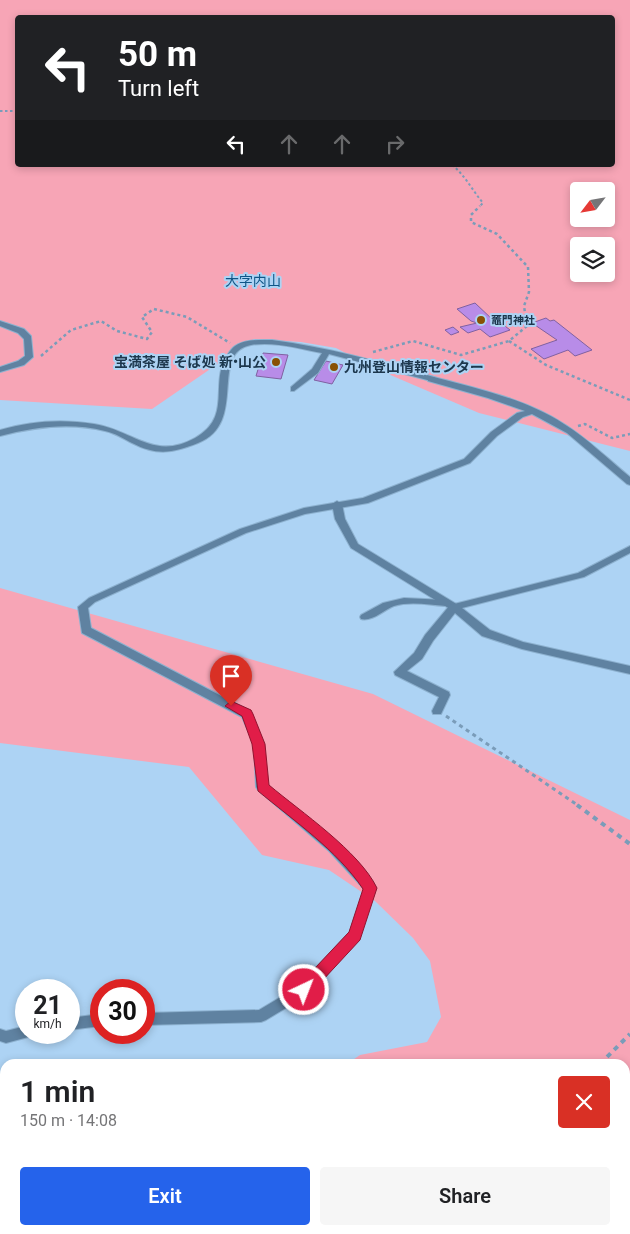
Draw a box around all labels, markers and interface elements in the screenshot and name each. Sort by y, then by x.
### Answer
text: 50 m [118,34,197,75]
icon: left [35,35,100,100]
text: Turn left [118,76,199,101]
icon: left [222,130,250,158]
icon: ahead [275,130,303,158]
icon: ahead [328,130,356,158]
icon: right [381,130,409,158]
north arrow [570,182,615,228]
map controls [570,182,615,282]
button: layers [570,237,615,282]
district label: 大字内山 [225,273,281,289]
marker: 竈門神社 [475,314,487,326]
place label: 竈門神社 [491,314,535,327]
place label: 宝満茶屋 そば処 新•山公 [114,354,266,370]
marker: 宝満茶屋 そば処 新•山公 [270,356,282,368]
place label: 九州登山情報センター [344,359,484,375]
marker: 九州登山情報センター [328,361,340,373]
pin [210,655,252,706]
icon: arrive [217,662,245,690]
position arrow [277,963,329,1015]
speed limit sign: 30 [90,979,155,1044]
text: 21 [33,991,62,1020]
text: km/h [33,1017,62,1031]
text: 1 min [20,1074,95,1109]
button: close [558,1076,610,1128]
text: 150 m · 14:08 [20,1111,117,1130]
button: Exit [20,1167,310,1225]
button: Share [320,1167,610,1225]

